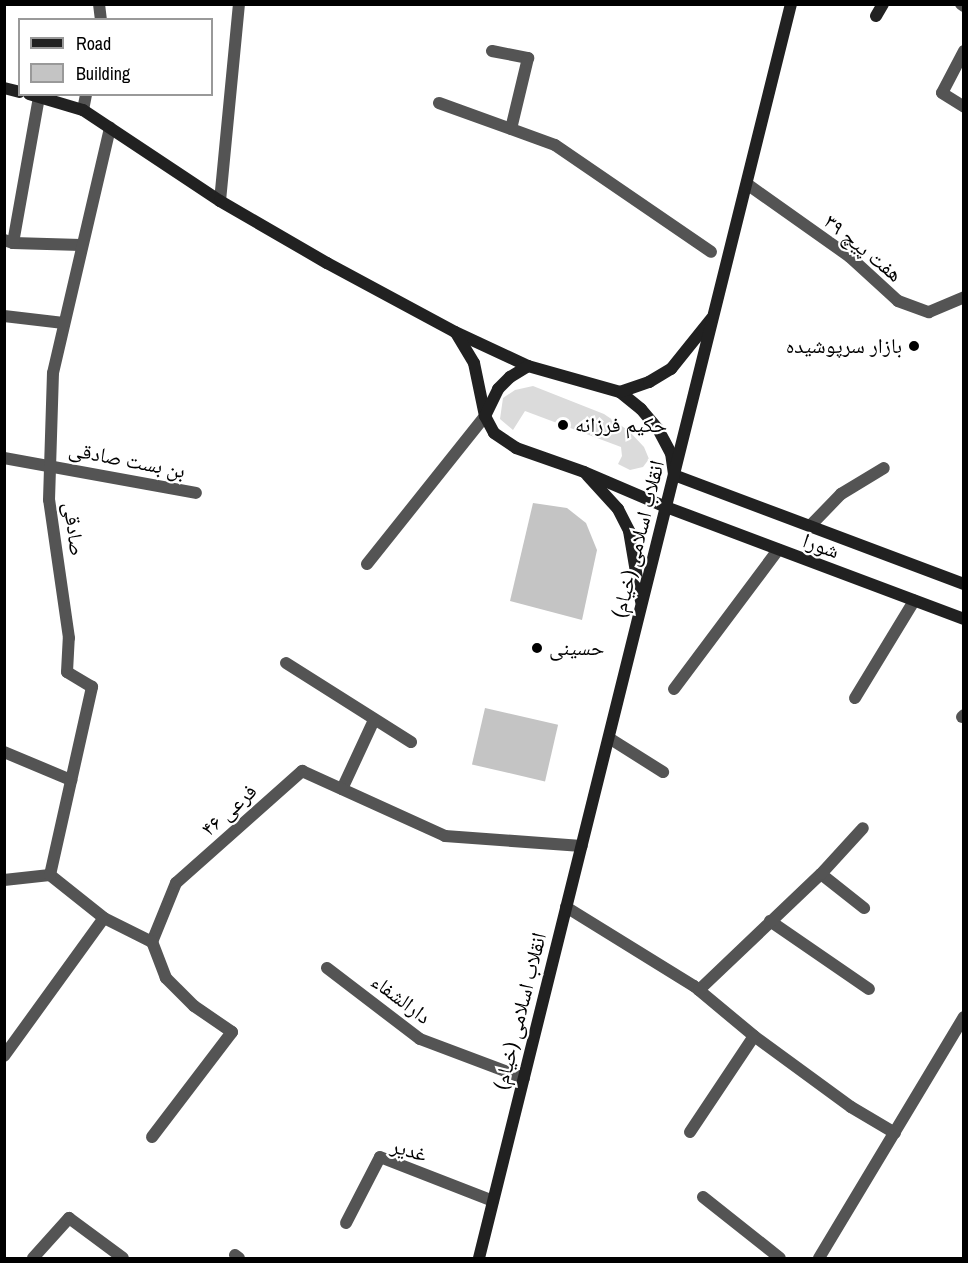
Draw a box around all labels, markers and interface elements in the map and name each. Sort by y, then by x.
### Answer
legend [18,18,213,96]
text: Road [76,31,111,56]
text: Building [76,61,130,86]
street label: هفت پیچ ۳۹ [819,209,907,287]
place label: بازار سرپوشیده [786,333,902,359]
marker: بازار سرپوشیده [907,339,921,353]
place label: حکیم فرزانه [575,412,667,438]
marker: حکیم فرزانه [556,418,570,432]
street label: بن بست صادقی [67,436,187,484]
street label: انقلاب اسلامی (خیام) [606,458,670,620]
street label: صادقی [58,501,90,557]
street label: شورا [799,528,843,564]
place label: حسینی [549,635,604,661]
marker: حسینی [530,641,544,655]
street label: فرعی ۴۶ [196,779,262,841]
street label: انقلاب اسلامی (خیام) [488,930,552,1092]
street label: دارالشفاء [366,969,436,1029]
street label: غدیر [388,1133,430,1167]

